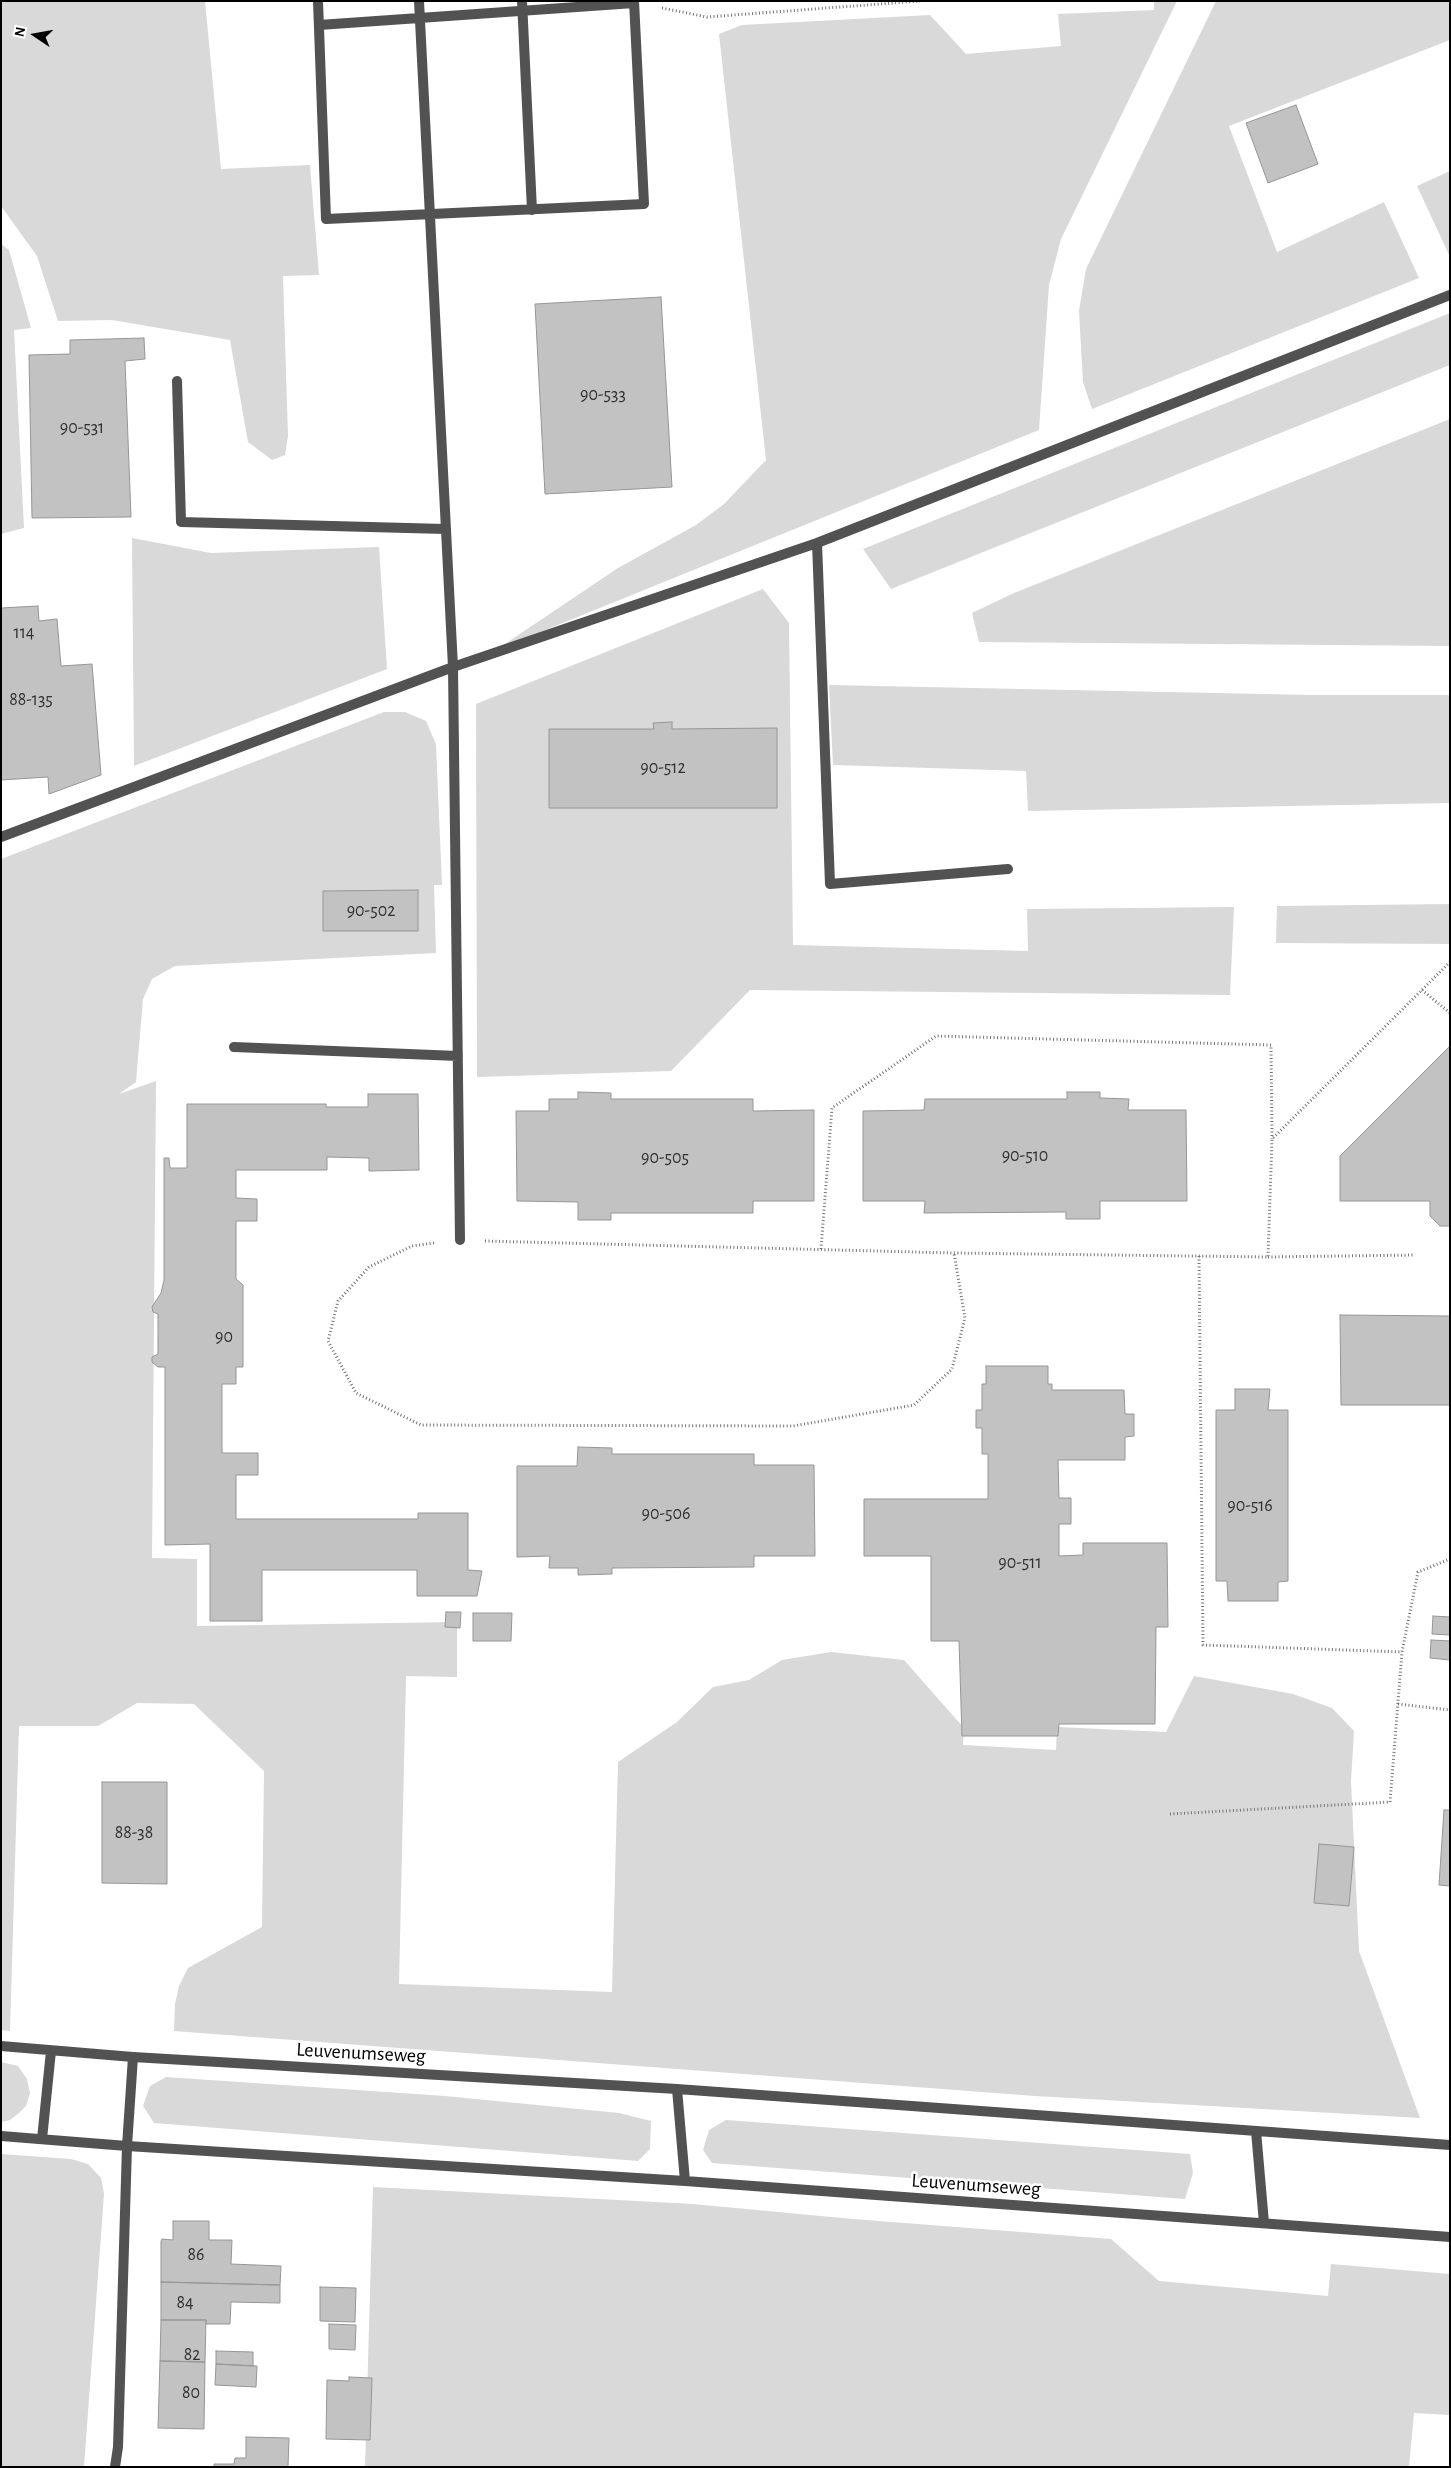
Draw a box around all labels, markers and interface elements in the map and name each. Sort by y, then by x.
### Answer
north arrow [10,10,60,60]
text: N [12,26,28,38]
house number: 90-533 [580,384,626,406]
house number: 90-531 [60,417,104,439]
house number: 114 [13,622,35,644]
house number: 88-135 [9,689,53,711]
house number: 90-512 [640,757,686,779]
house number: 90-502 [347,900,395,922]
house number: 90-510 [1002,1145,1048,1167]
house number: 90-505 [641,1147,689,1169]
house number: 90 [215,1326,233,1348]
house number: 90-516 [1227,1495,1273,1517]
house number: 90-506 [642,1503,690,1525]
house number: 90-511 [998,1552,1042,1574]
house number: 88-38 [115,1822,153,1844]
street label: Leuvenumseweg [296,2038,426,2068]
street label: Leuvenumseweg [911,2169,1041,2201]
house number: 86 [188,2244,204,2266]
house number: 84 [176,2292,194,2314]
house number: 82 [184,2344,200,2366]
house number: 80 [182,2382,200,2404]

